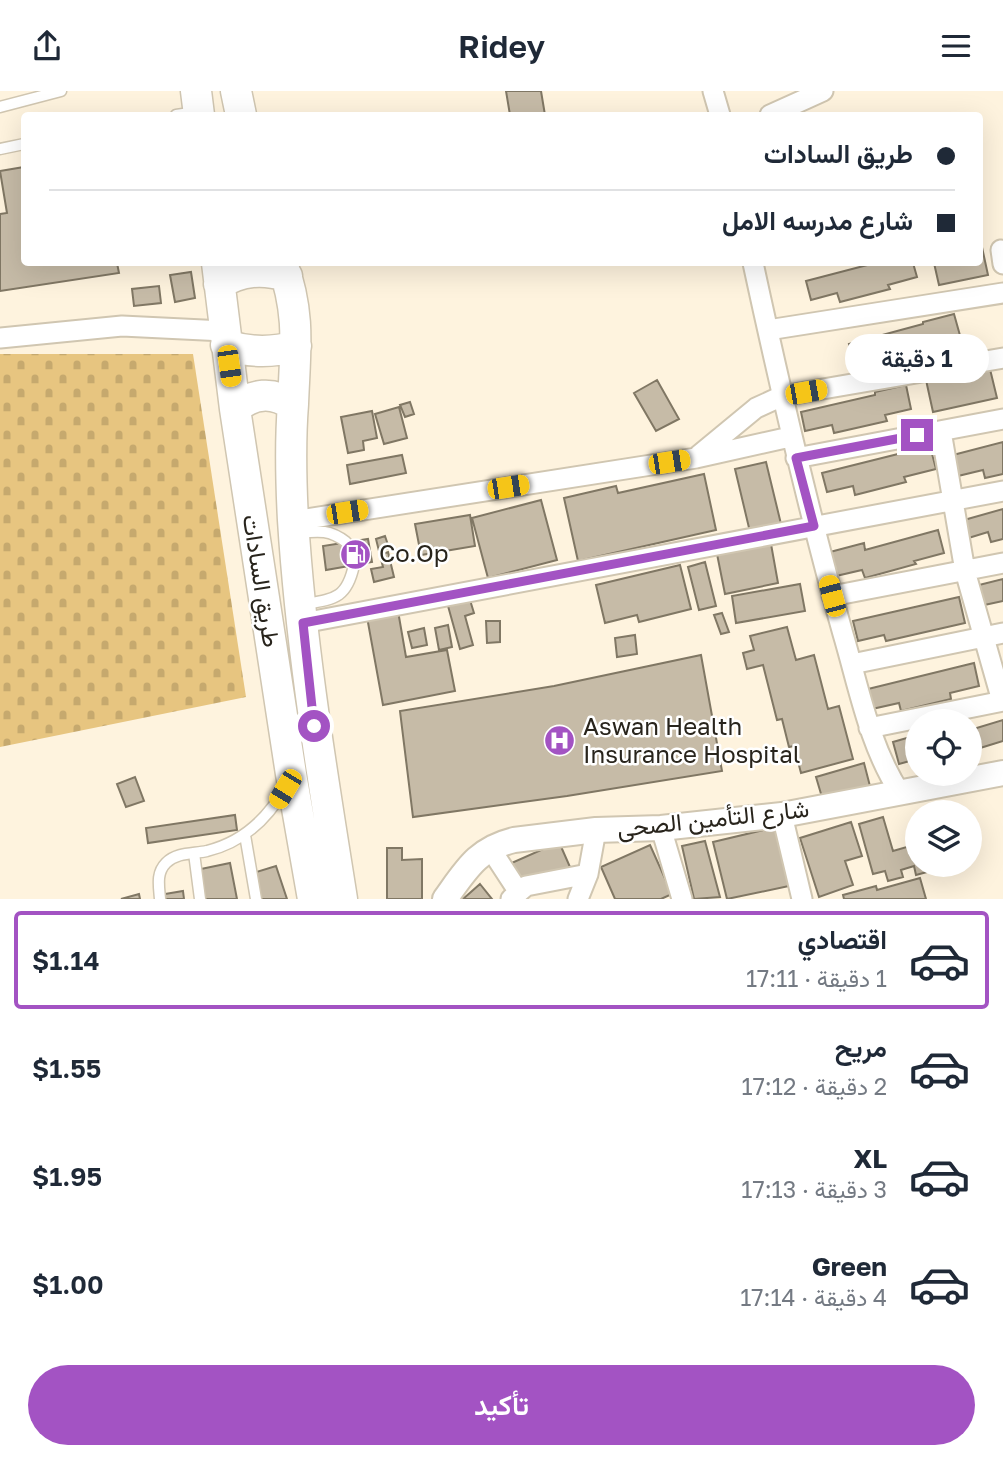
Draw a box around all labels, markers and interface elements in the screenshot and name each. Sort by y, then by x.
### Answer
icon: share [28,27,66,65]
text: Ridey [458,27,545,65]
icon: menu [937,27,975,65]
text: طريق السادات [764,138,913,169]
text: شارع مدرسه الامل [722,205,913,236]
callout: 1 دقيقة [845,334,989,383]
car [216,344,243,388]
text: 1 دقيقة [881,344,953,372]
car [784,378,829,406]
route end [901,419,933,451]
car [647,448,692,476]
car [486,473,531,501]
car [325,498,370,526]
street label: طريق السادات [236,512,287,649]
fuel station icon: Co.Op [339,537,373,571]
place label: Co.Op [379,538,448,567]
car [817,573,848,619]
map controls [905,709,982,877]
button: locate [905,709,982,786]
route start [298,710,330,742]
place label: Aswan Health Insurance Hospital [583,711,800,768]
hospital icon: Aswan Health Insurance Hospital [543,724,577,758]
car [266,766,305,812]
street label: شارع التأمين الصحى [615,793,811,845]
button: layers [905,800,982,877]
text: اقتصادي [798,924,887,955]
icon: car [908,929,971,992]
text: $1.14 [32,945,100,976]
text: 1 دقيقة · 17:11 [746,964,887,992]
text: مريح [835,1032,887,1063]
icon: car [908,1037,971,1100]
text: $1.55 [32,1053,101,1084]
text: 2 دقيقة · 17:12 [742,1072,887,1100]
text: XL [853,1143,887,1174]
icon: car [908,1145,971,1208]
text: $1.95 [32,1161,102,1192]
text: 3 دقيقة · 17:13 [741,1175,887,1203]
text: Green [812,1251,887,1282]
icon: car [908,1253,971,1316]
text: $1.00 [32,1269,104,1300]
text: 4 دقيقة · 17:14 [740,1283,887,1311]
button: تأكيد [28,1365,975,1445]

